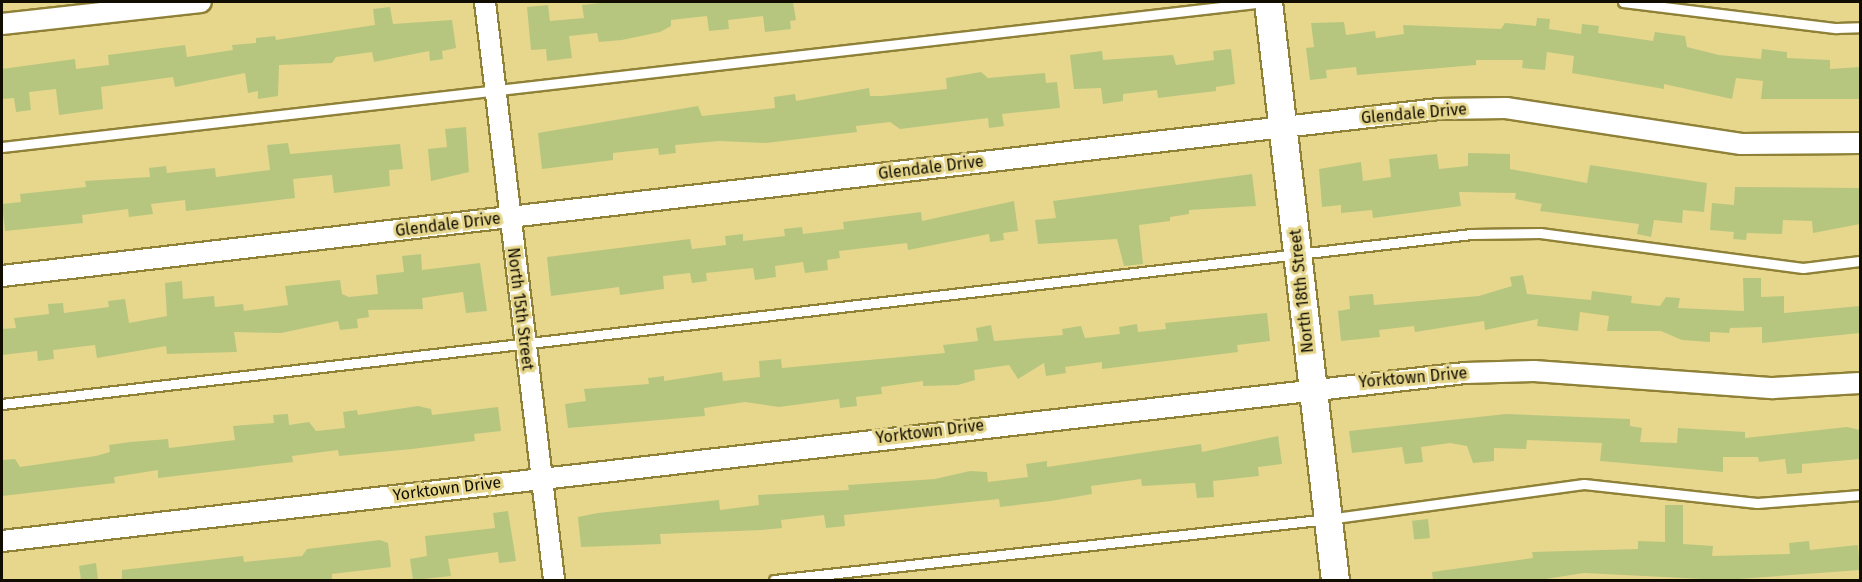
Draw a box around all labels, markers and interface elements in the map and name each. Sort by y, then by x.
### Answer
street label: Glendale Drive [1360,100,1468,128]
street label: Glendale Drive [877,152,985,184]
street label: Glendale Drive [394,209,502,241]
street label: North 18th Street [1286,228,1318,354]
street label: North 15th Street [503,247,537,371]
street label: Yorktown Drive [1358,364,1468,392]
street label: Yorktown Drive [875,416,985,448]
street label: Yorktown Drive [392,473,502,505]

